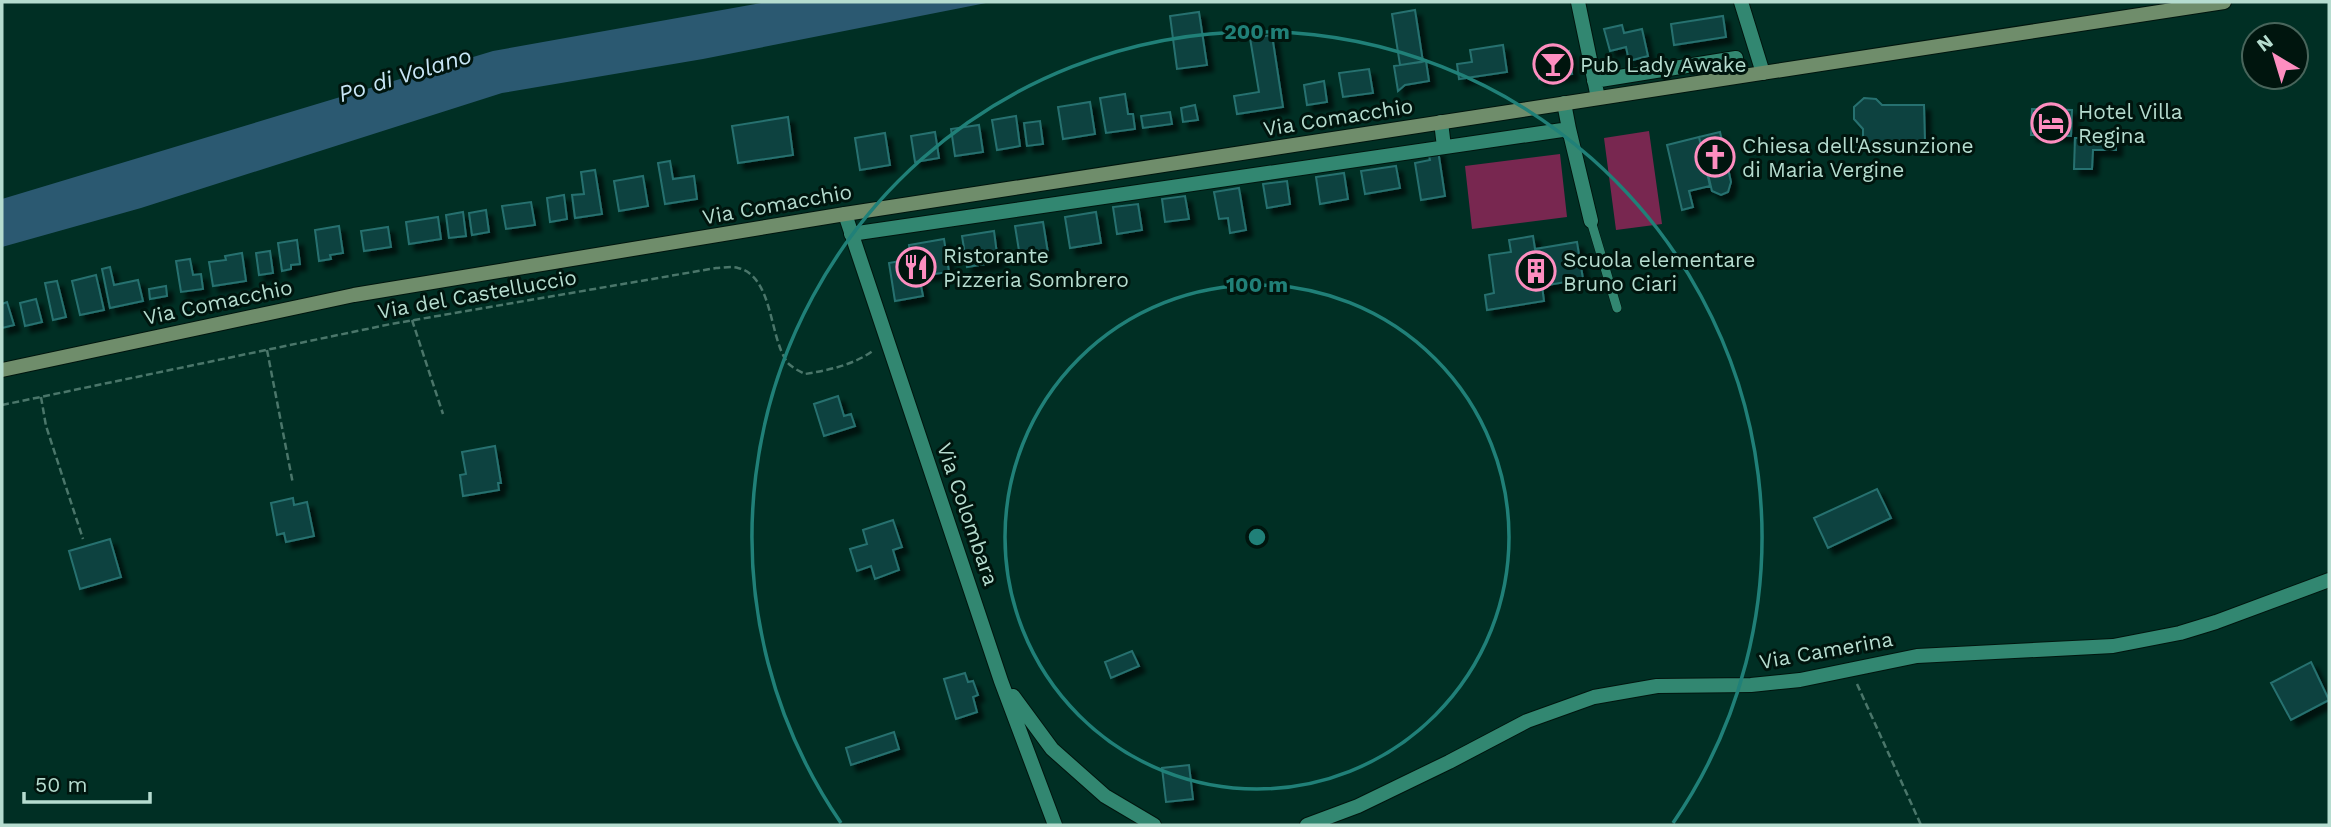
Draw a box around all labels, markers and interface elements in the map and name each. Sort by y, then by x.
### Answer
text: 200 m [1224,19,1290,44]
north arrow [2240,21,2310,91]
text: N [2252,30,2277,56]
water label: Po di Volano [335,42,475,108]
bar icon: Pub Lady Awake [1532,43,1574,85]
place label: Pub Lady Awake [1580,52,1747,77]
street label: Via Comacchio [1261,93,1415,141]
place label: Hotel Villa Regina [2078,99,2183,148]
hotel icon: Hotel Villa Regina [2030,102,2072,144]
place label: Chiesa dell'Assunzione di Maria Vergine [1742,133,1974,182]
church icon: Chiesa dell'Assunzione di Maria Vergine [1694,136,1736,178]
street label: Via Comacchio [700,179,854,229]
place label: Ristorante Pizzeria Sombrero [943,243,1129,292]
restaurant icon: Ristorante Pizzeria Sombrero [895,246,937,288]
place label: Scuola elementare Bruno Ciari [1563,247,1755,296]
building icon: Scuola elementare Bruno Ciari [1515,250,1557,292]
street label: Via del Castelluccio [376,264,578,324]
text: 100 m [1226,272,1288,297]
street label: Via Comacchio [141,274,295,330]
street label: Via Colombara [932,439,1004,589]
centre of rings [1245,525,1269,549]
street label: Via Camerina [1757,626,1895,674]
scale bar [24,760,150,804]
text: 50 m [35,772,87,797]

